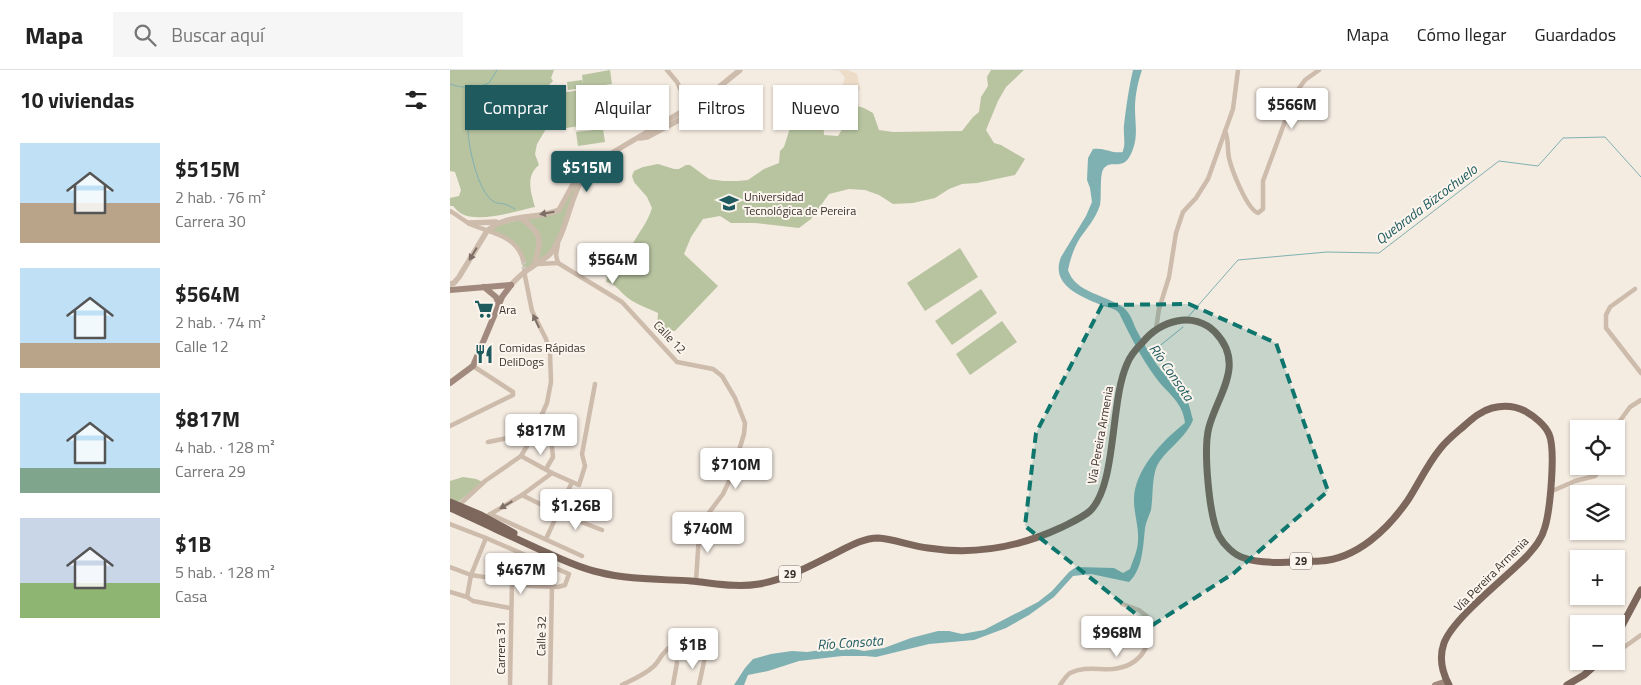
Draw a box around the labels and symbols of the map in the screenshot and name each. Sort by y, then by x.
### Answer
pin: $566M [1257,88,1327,130]
pin: $515M [552,150,622,193]
water label: Quebrada Bizcochuelo [1371,158,1482,249]
place label: Universidad Tecnológica de Pereira [744,187,856,220]
school or university icon: Universidad Tecnológica de Pereira [718,192,740,214]
one-way arrow [539,209,555,217]
pin: $564M [578,242,648,285]
one-way arrow [469,247,478,260]
supermarket icon: Ara [473,298,495,320]
place label: Ara [499,300,516,319]
one-way arrow [531,314,539,328]
street label: Calle 12 [649,316,691,358]
place label: Comidas Rápidas DeliDogs [499,338,586,371]
water label: Río Consota [1145,339,1200,406]
restaurant icon: Comidas Rápidas DeliDogs [473,343,495,365]
street label: Vía Pereira Armenia [1082,384,1118,486]
pin: $817M [506,414,576,456]
pin: $710M [701,448,771,490]
pin: $1.26B [535,488,617,531]
one-way arrow [500,500,513,509]
pin: $740M [673,512,743,554]
street label: Vía Pereira Armenia [1449,532,1533,616]
pin: $467M [486,552,556,595]
road number: 29 [1290,552,1312,570]
road number: 29 [779,566,801,582]
street label: Calle 32 [531,616,551,656]
pin: $968M [1082,616,1152,658]
street label: Carrera 31 [491,621,510,675]
pin: $1B [669,628,717,670]
water label: Río Consota [816,629,885,655]

